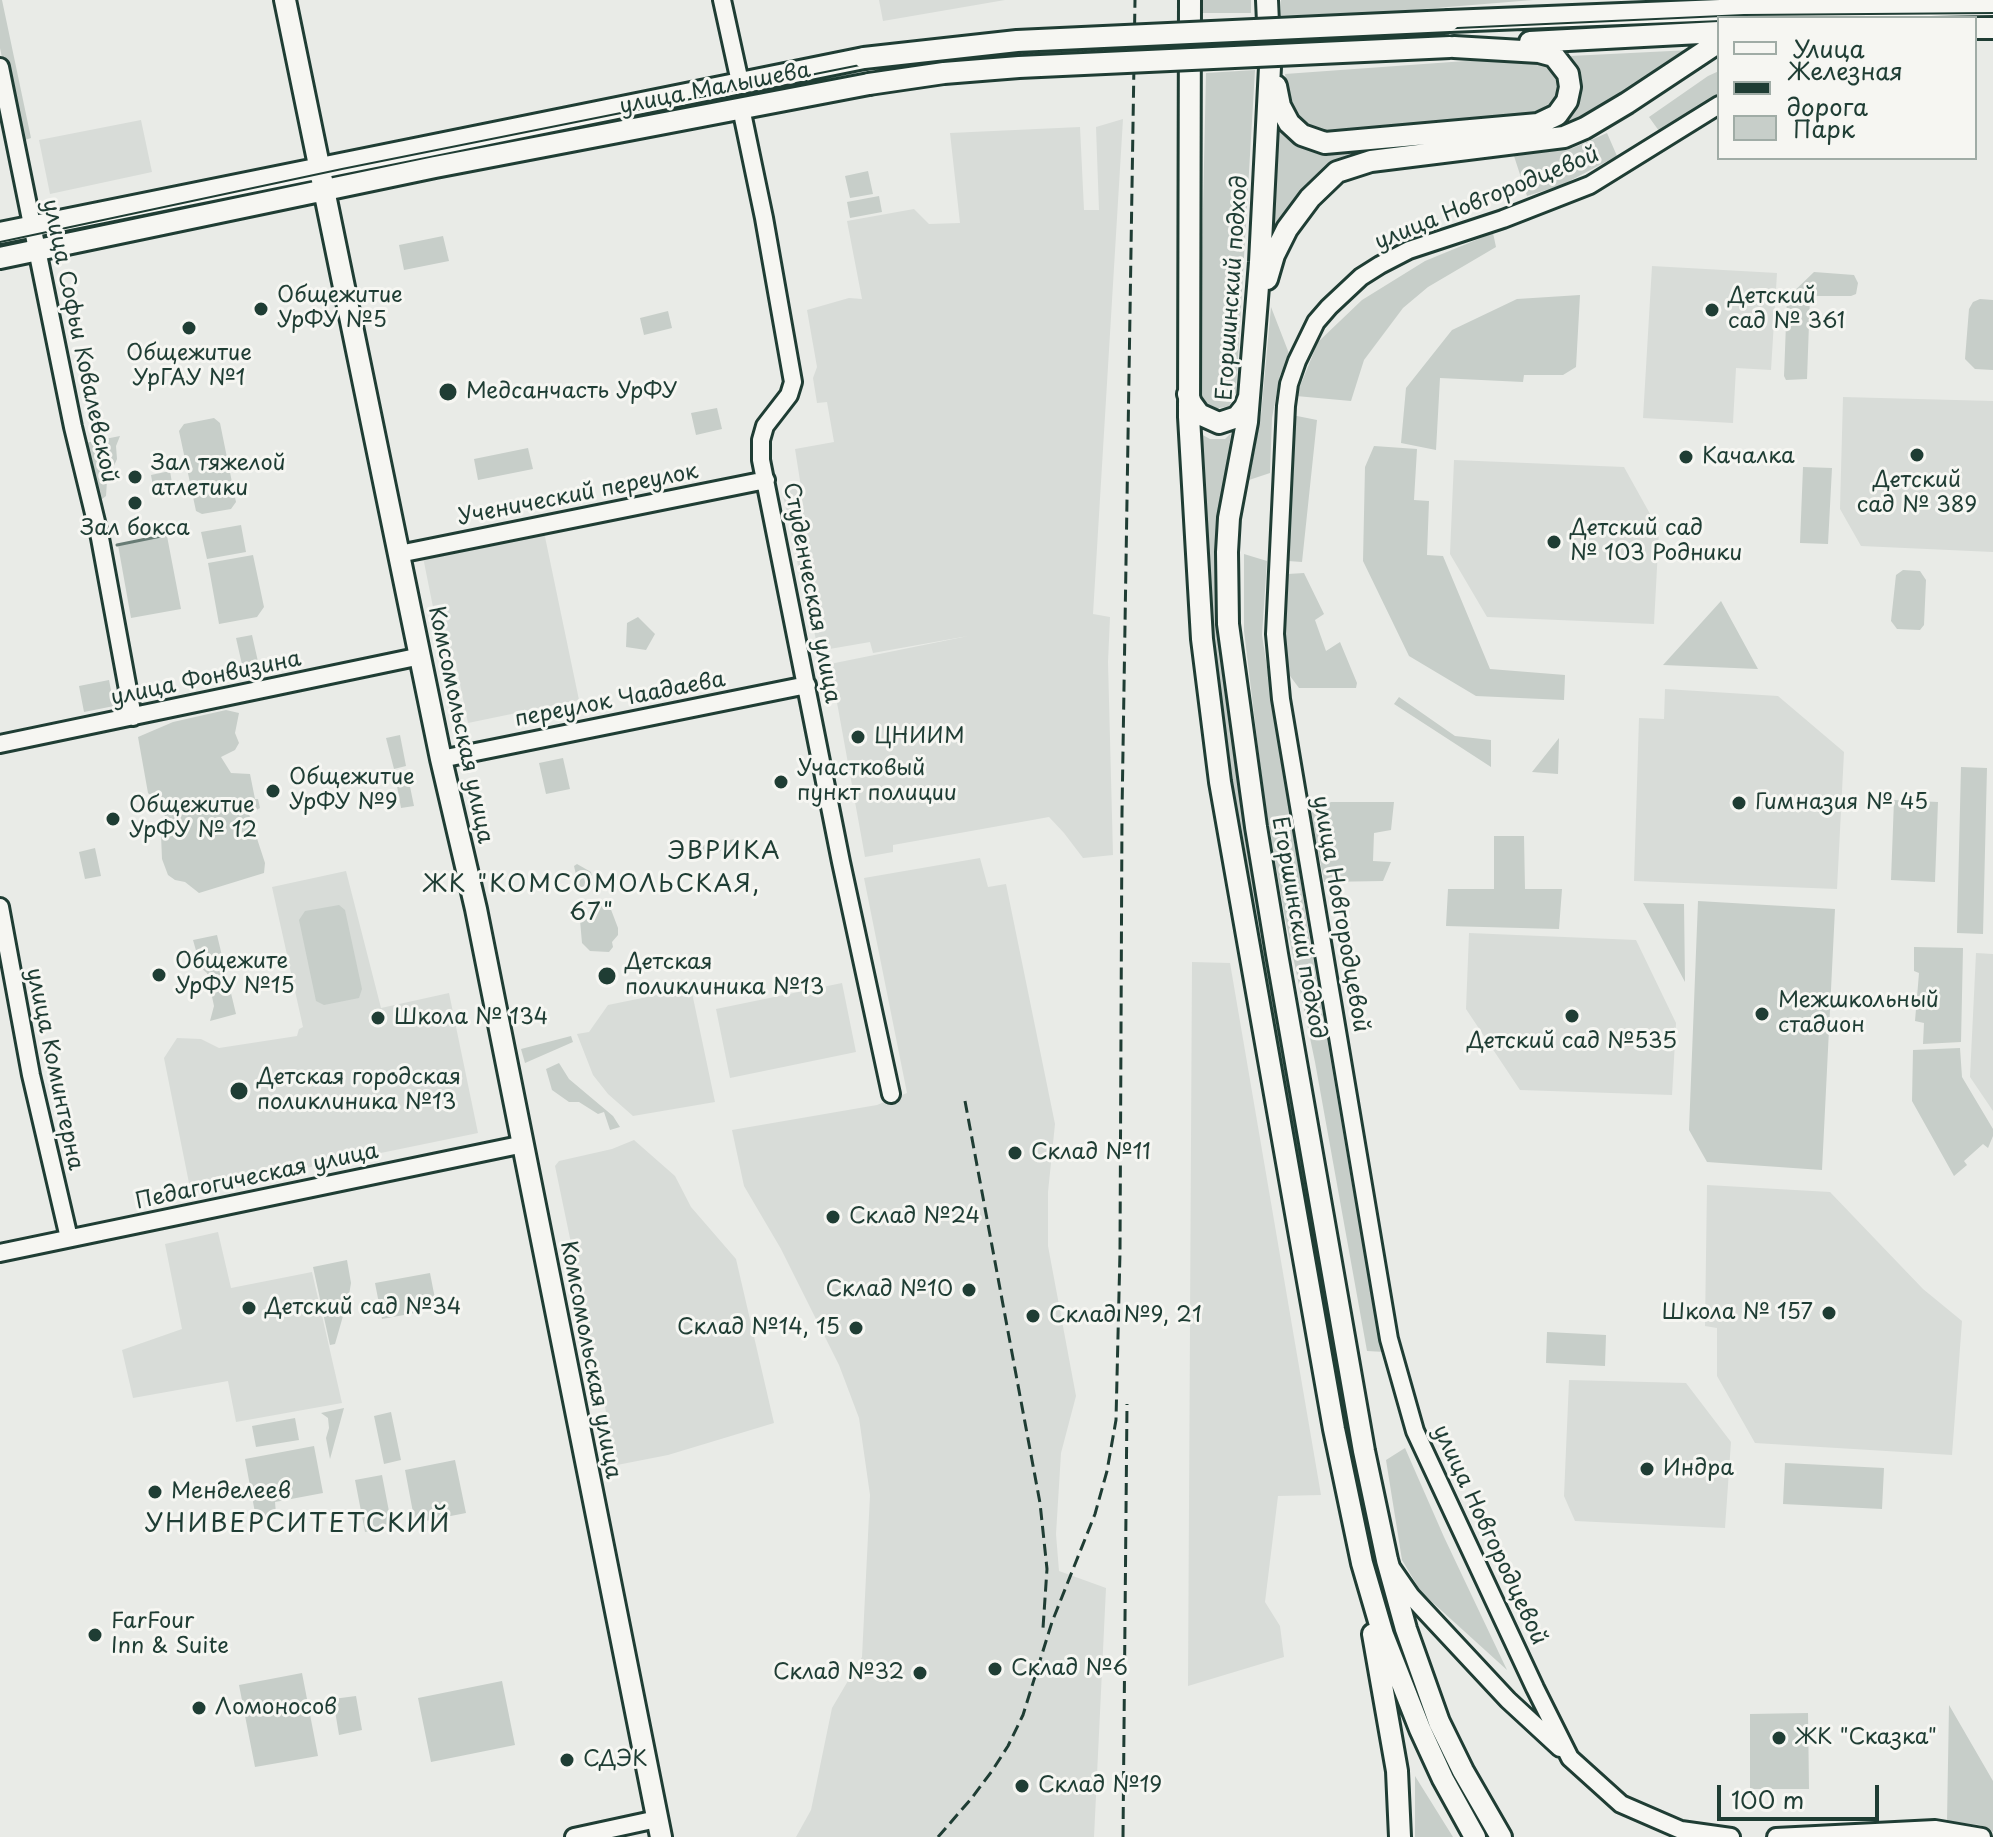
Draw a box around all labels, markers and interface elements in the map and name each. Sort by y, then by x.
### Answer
legend [1717,16,1977,160]
text: Улица [1793,30,1865,66]
text: Железная дорога [1787,52,1903,124]
street label: улица Малышева [617,58,813,120]
text: Парк [1793,110,1855,146]
street label: улица Новгородцевой [1371,142,1603,256]
street label: Егоршинский подход [1212,175,1254,401]
street label: улица Софьи Ковалевской [36,197,122,485]
place label: Общежитие УрФУ №5 [277,283,403,334]
place label: Детский сад № 361 [1728,284,1845,336]
marker: Общежитие УрФУ №5 [252,300,270,318]
marker: Детский сад № 361 [1703,301,1721,319]
marker: Общежитие УрГАУ №1 [180,319,198,337]
place label: Общежитие УрГАУ №1 [126,341,252,392]
place label: Медсанчасть УрФУ [466,379,677,405]
marker: Медсанчасть УрФУ [437,381,459,403]
place label: Качалка [1702,444,1795,470]
marker: Детский сад № 389 [1908,446,1926,464]
marker: Качалка [1677,448,1695,466]
place label: Зал тяжелой атлетики [151,451,286,502]
street label: Ученический переулок [456,459,700,531]
marker: Зал тяжелой атлетики [126,468,144,486]
place label: Детский сад № 389 [1857,468,1977,520]
street label: Студенческая улица [777,480,845,706]
marker: Зал бокса [126,494,144,512]
place label: Зал бокса [80,516,190,542]
place label: Детский сад № 103 Родники [1570,516,1742,568]
marker: Детский сад № 103 Родники [1545,533,1563,551]
street label: Комсомольская улица [422,604,498,846]
street label: улица Фонвизина [108,646,304,712]
street label: переулок Чаадаева [512,667,728,733]
place label: ЦНИИМ [874,724,965,750]
marker: ЦНИИМ [849,728,867,746]
place label: Участковый пункт полиции [797,756,957,808]
place label: Общежитие УрФУ №9 [289,765,415,816]
marker: Участковый пункт полиции [772,773,790,791]
marker: Общежитие УрФУ №9 [264,782,282,800]
place label: Гимназия № 45 [1755,790,1928,816]
place label: Общежитие УрФУ № 12 [129,793,257,844]
street label: улица Новгородцевой [1306,794,1374,1034]
marker: Гимназия № 45 [1730,794,1748,812]
marker: Общежитие УрФУ № 12 [104,810,122,828]
street label: Егоршинский подход [1265,815,1331,1041]
district label: ЭВРИКА [668,838,782,866]
district label: ЖК "КОМСОМОЛЬСКАЯ, 67" [424,871,760,927]
place label: Общежите УрФУ №15 [175,949,295,1000]
place label: Детская поликлиника №13 [625,950,824,1002]
street label: улица Коминтерна [20,965,88,1173]
marker: Детская поликлиника №13 [596,965,618,987]
marker: Общежите УрФУ №15 [150,966,168,984]
place label: Межшкольный стадион [1778,988,1939,1040]
place label: Школа № 134 [394,1005,548,1031]
marker: Межшкольный стадион [1753,1005,1771,1023]
marker: Детский сад №535 [1563,1007,1581,1025]
marker: Школа № 134 [369,1009,387,1027]
place label: Детский сад №535 [1467,1029,1677,1055]
place label: Детская городская поликлиника №13 [257,1065,461,1116]
marker: Детская городская поликлиника №13 [228,1080,250,1102]
street label: Педагогическая улица [133,1138,381,1216]
place label: Склад №11 [1031,1140,1151,1166]
marker: Склад №11 [1006,1144,1024,1162]
place label: Склад №24 [849,1204,980,1230]
marker: Склад №24 [824,1208,842,1226]
street label: Комсомольская улица [554,1239,626,1481]
place label: Склад №10 [826,1277,953,1303]
marker: Склад №10 [960,1281,978,1299]
place label: Детский сад №34 [265,1295,461,1321]
marker: Детский сад №34 [240,1299,258,1317]
place label: Школа № 157 [1662,1300,1813,1326]
place label: Склад №9, 21 [1049,1303,1202,1329]
marker: Школа № 157 [1820,1304,1838,1322]
marker: Склад №9, 21 [1024,1307,1042,1325]
place label: Склад №14, 15 [677,1315,840,1341]
marker: Склад №14, 15 [847,1319,865,1337]
street label: улица Новгородцевой [1426,1421,1552,1649]
place label: Индра [1663,1456,1734,1482]
marker: Индра [1638,1460,1656,1478]
place label: Менделеев [171,1479,291,1505]
marker: Менделеев [146,1483,164,1501]
district label: УНИВЕРСИТЕТСКИЙ [147,1509,449,1541]
place label: FarFour Inn & Suite [111,1609,229,1660]
marker: FarFour Inn & Suite [86,1626,104,1644]
place label: Склад №6 [1011,1656,1128,1682]
place label: Склад №32 [773,1660,904,1686]
marker: Склад №6 [986,1660,1004,1678]
marker: Склад №32 [911,1664,929,1682]
place label: Ломоносов [215,1695,337,1721]
marker: Ломоносов [190,1699,208,1717]
place label: ЖК "Сказка" [1795,1725,1937,1751]
marker: ЖК "Сказка" [1770,1729,1788,1747]
place label: СДЭК [583,1747,648,1773]
marker: СДЭК [558,1751,576,1769]
scale bar [1721,1769,1883,1819]
place label: Склад №19 [1038,1773,1162,1799]
marker: Склад №19 [1013,1777,1031,1795]
text: 100 m [1731,1781,1804,1817]

